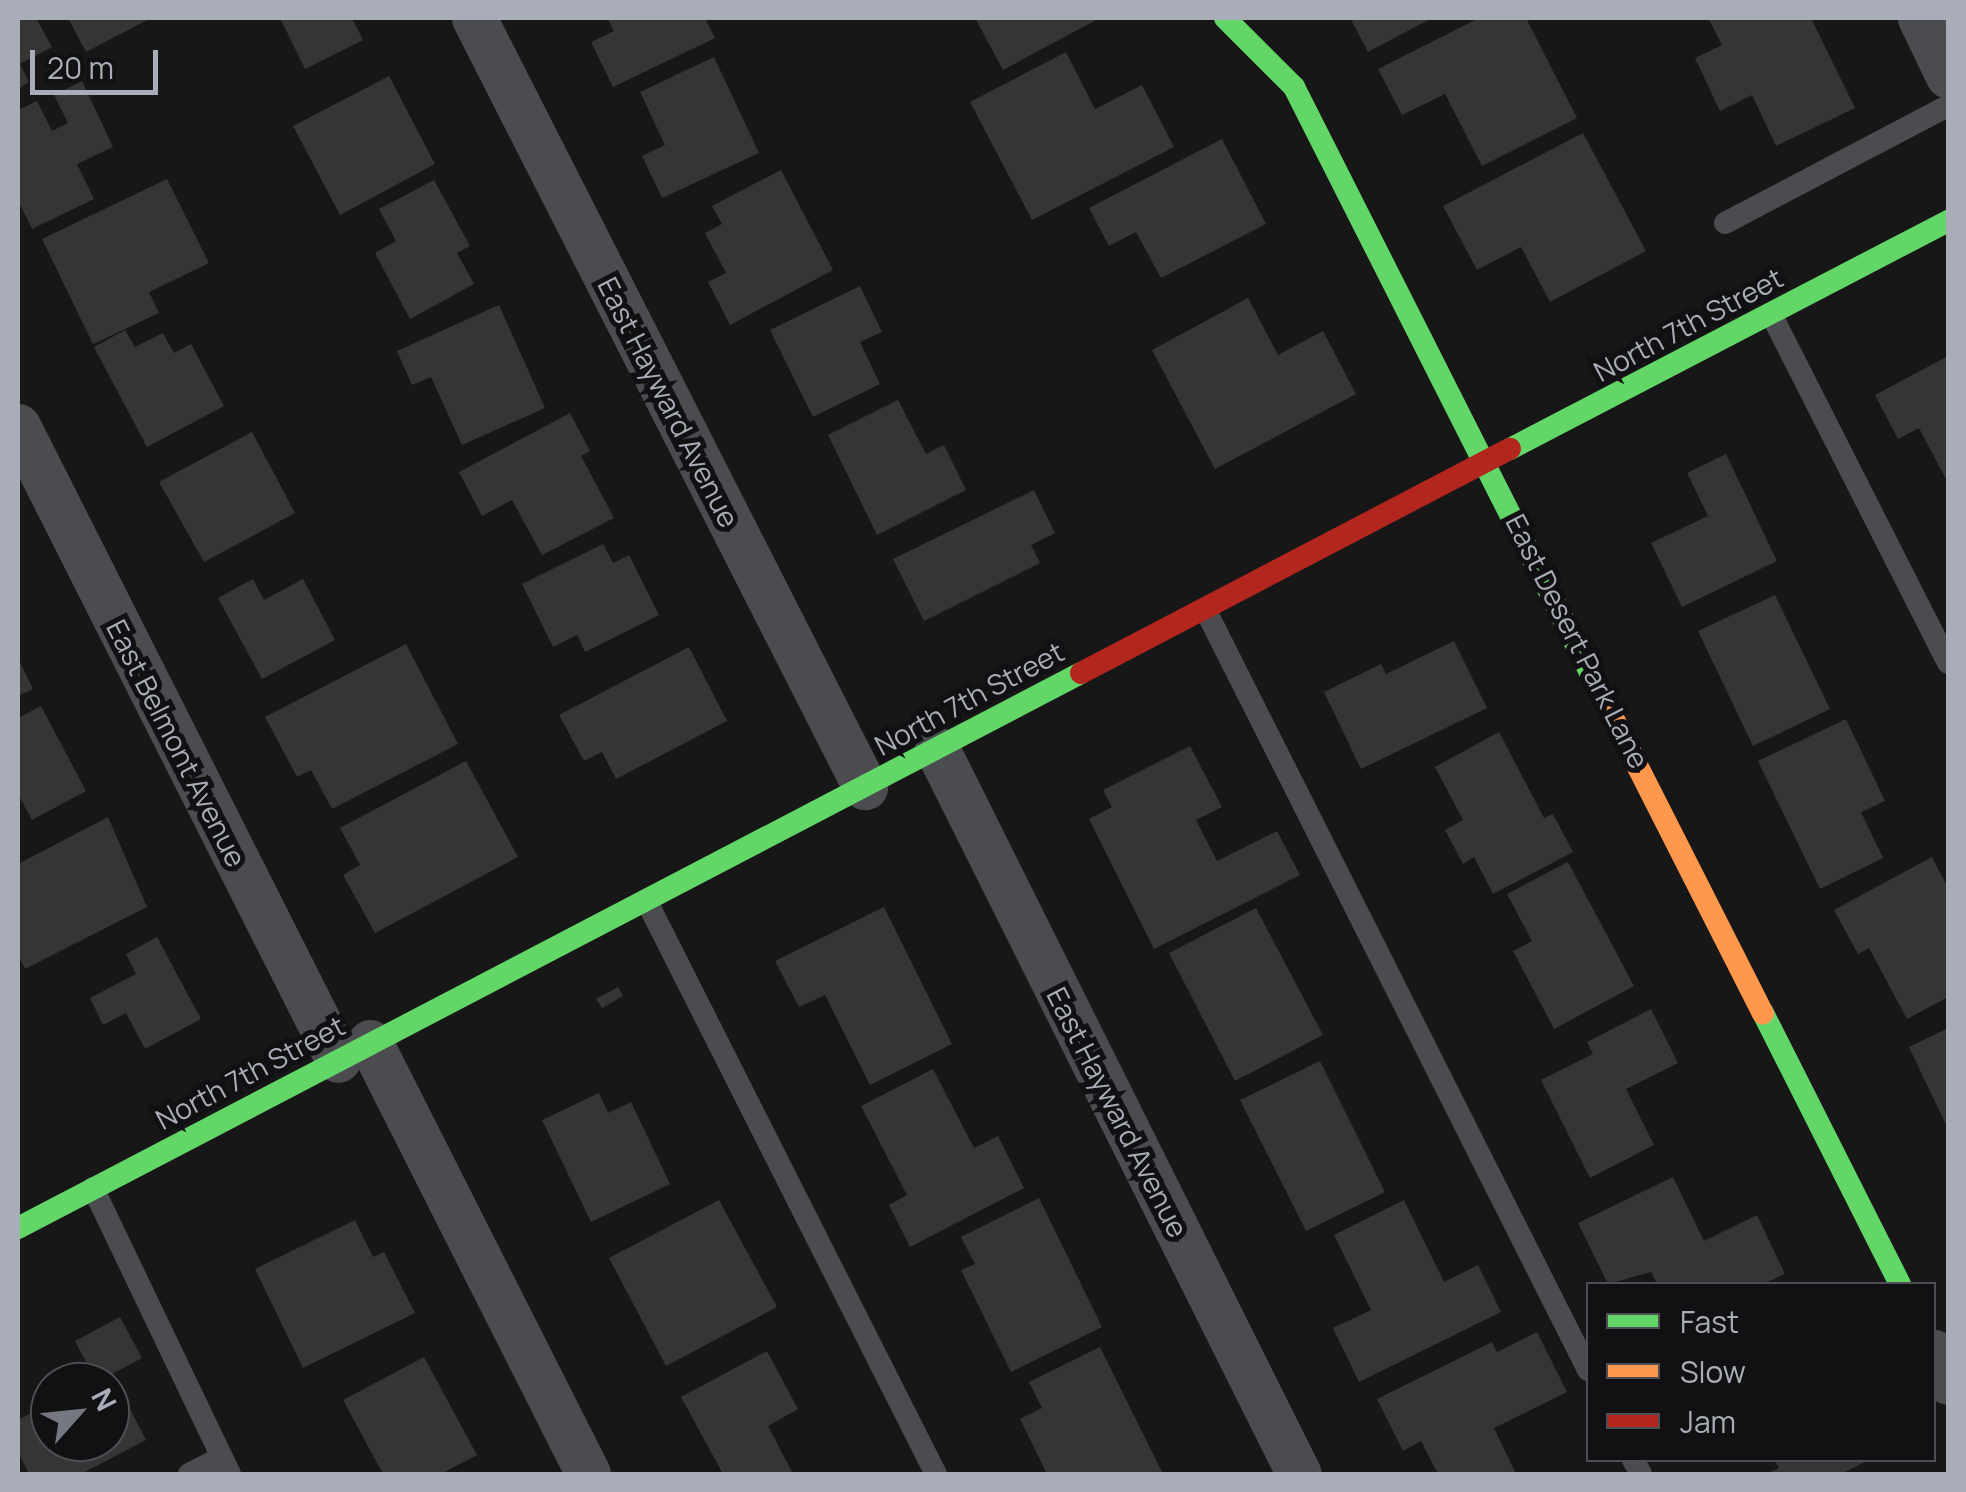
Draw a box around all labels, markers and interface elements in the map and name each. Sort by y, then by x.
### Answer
scale bar [35,30,162,92]
text: 20 m [47,47,114,88]
street label: North 7th Street [1588,260,1788,388]
street label: East Hayward Avenue [591,272,747,532]
street label: East Desert Park Lane [1499,508,1657,774]
street label: East Belmont Avenue [100,614,254,872]
street label: North 7th Street [869,634,1069,762]
street label: East Hayward Avenue [1040,982,1196,1242]
street label: North 7th Street [150,1008,350,1136]
legend [1586,1282,1936,1462]
text: Fast [1680,1301,1739,1342]
text: Slow [1680,1351,1746,1392]
north arrow [30,1362,130,1462]
text: N [83,1382,126,1417]
text: Jam [1680,1401,1736,1442]

